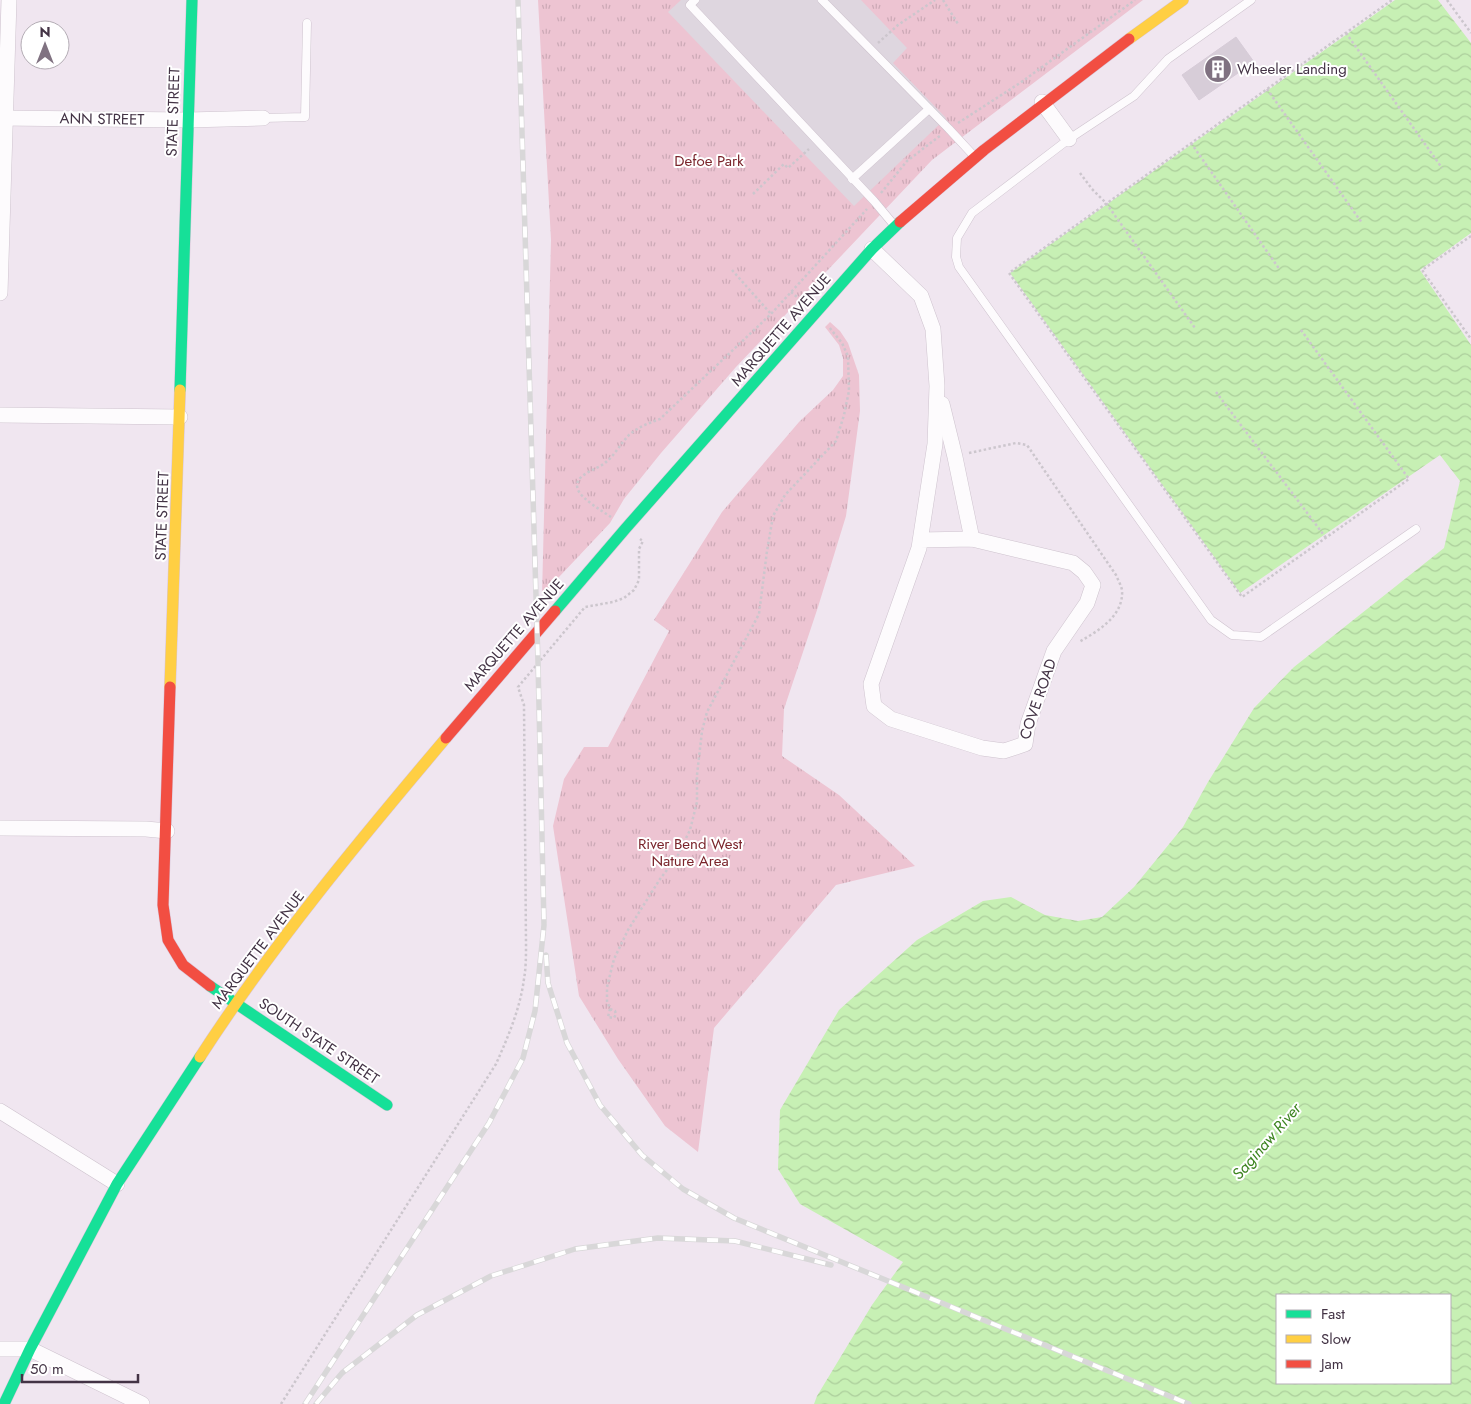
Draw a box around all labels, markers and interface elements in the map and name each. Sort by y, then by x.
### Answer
north arrow [20,20,70,70]
text: N [39,22,51,42]
building icon: Wheeler Landing [1203,54,1233,84]
place label: Wheeler Landing [1237,58,1347,80]
street label: STATE STREET [160,67,186,157]
street label: ANN STREET [59,107,145,131]
park label: Defoe Park [674,150,744,172]
street label: MARQUETTE AVENUE [726,269,836,391]
street label: STATE STREET [149,471,175,561]
street label: MARQUETTE AVENUE [459,574,569,696]
street label: COVE ROAD [1014,656,1062,742]
park label: River Bend West Nature Area [638,833,742,872]
street label: MARQUETTE AVENUE [206,886,310,1014]
street label: SOUTH STATE STREET [254,992,384,1090]
water label: Saginaw River [1226,1097,1307,1185]
legend [1276,1294,1451,1384]
text: Fast [1321,1303,1345,1325]
text: Slow [1321,1328,1352,1350]
scale bar [22,1352,139,1384]
text: Jam [1319,1353,1344,1375]
text: 50 m [30,1358,64,1380]

